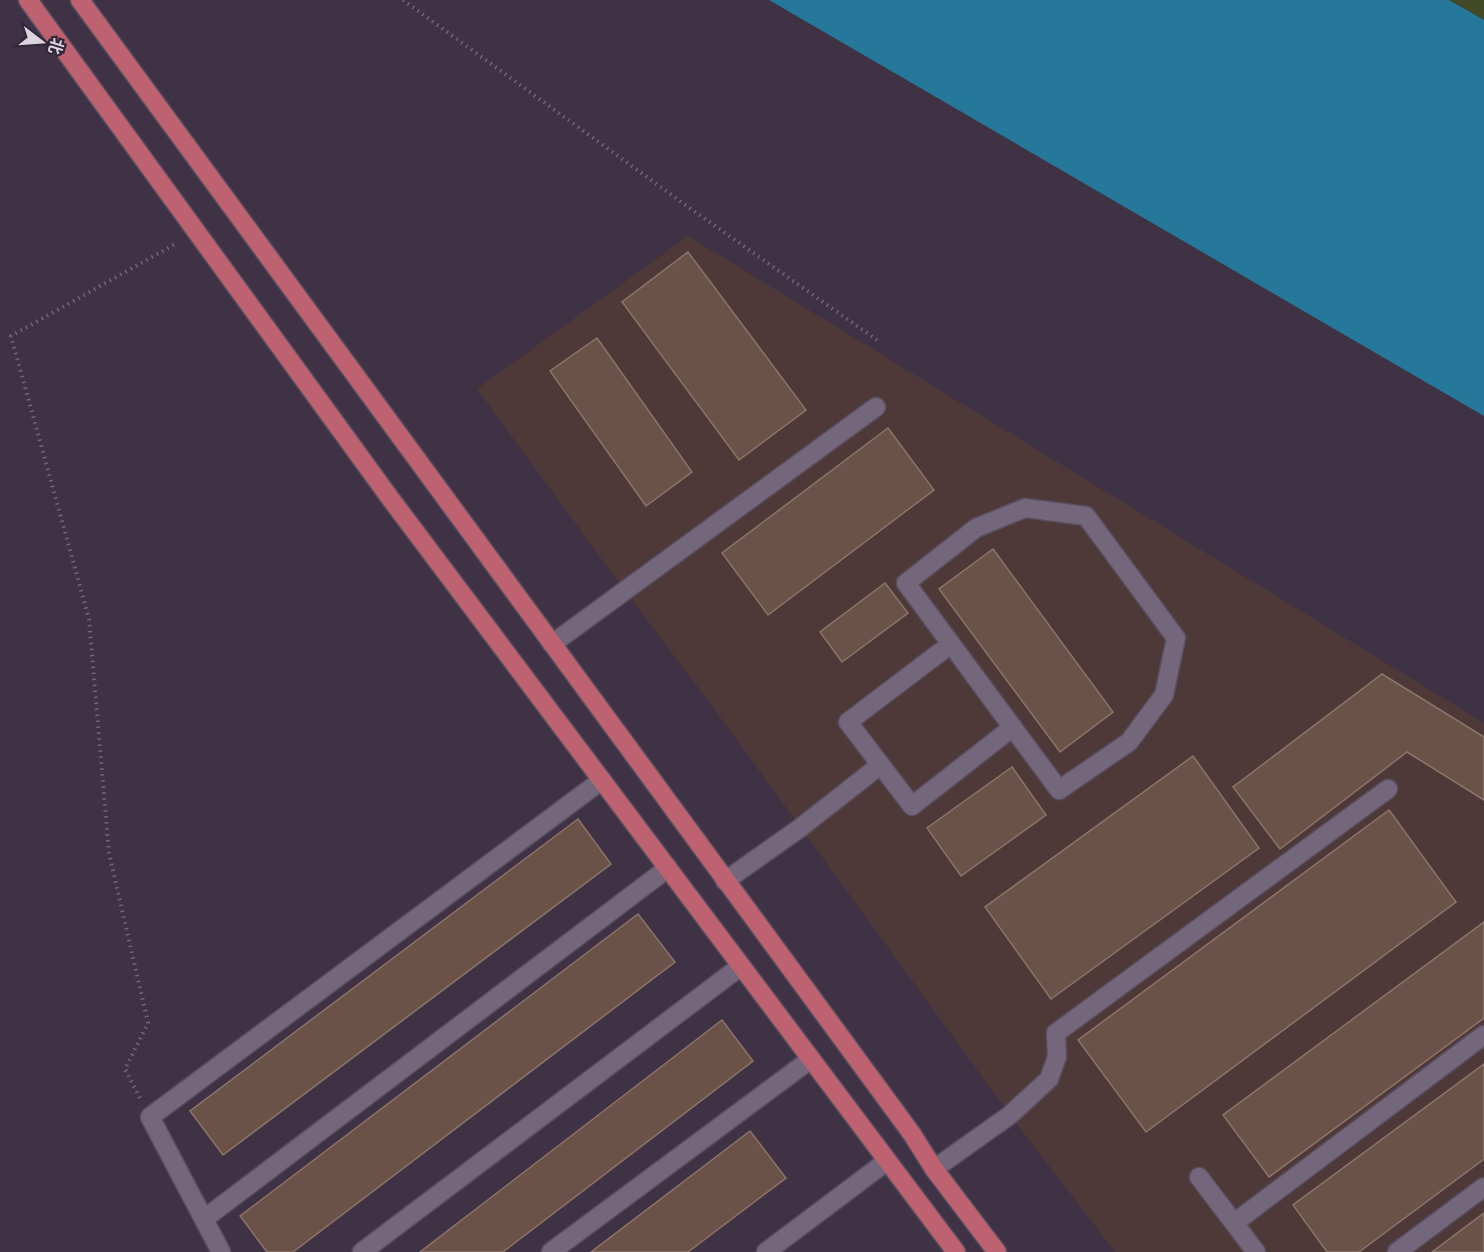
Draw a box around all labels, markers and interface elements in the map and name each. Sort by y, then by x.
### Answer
north arrow [12,12,72,72]
text: 北 [42,35,69,57]

